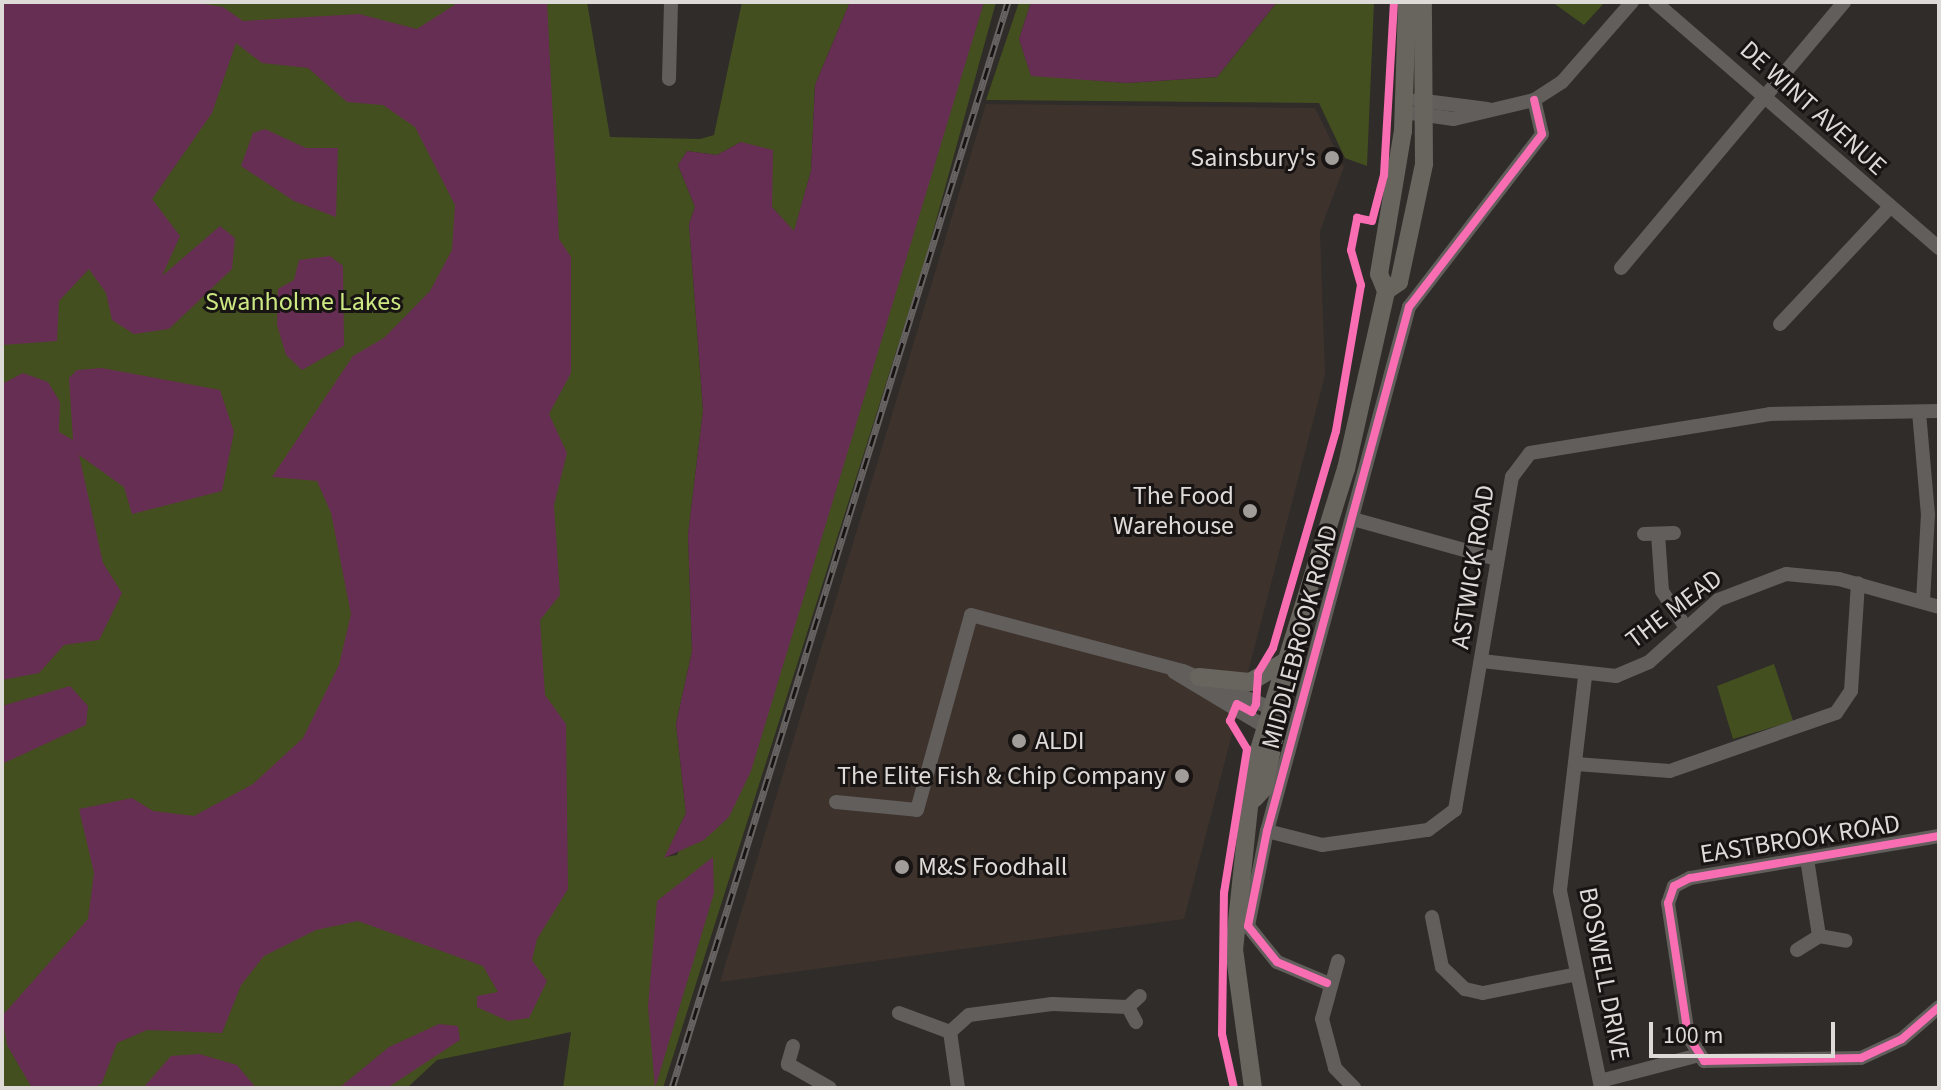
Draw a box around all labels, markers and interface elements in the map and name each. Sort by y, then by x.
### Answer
street label: DE WINT AVENUE [1733,34,1893,182]
place label: Sainsbury's [1190,142,1316,174]
marker: Sainsbury's [1323,149,1341,167]
park label: Swanholme Lakes [205,286,401,318]
place label: The Food Warehouse [1113,480,1234,542]
street label: ASTWICK ROAD [1445,483,1501,651]
marker: The Food Warehouse [1241,502,1259,520]
street label: MIDDLEBROOK ROAD [1255,521,1345,753]
street label: THE MEAD [1620,563,1728,655]
place label: ALDI [1035,725,1085,757]
marker: ALDI [1010,732,1028,750]
place label: The Elite Fish & Chip Company [837,760,1166,792]
marker: The Elite Fish & Chip Company [1173,767,1191,785]
street label: EASTBROOK ROAD [1698,808,1902,870]
place label: M&S Foodhall [918,851,1067,883]
marker: M&S Foodhall [893,858,911,876]
street label: BOSWELL DRIVE [1572,885,1636,1063]
scale bar [1653,1006,1839,1056]
text: 100 m [1663,1018,1723,1053]

